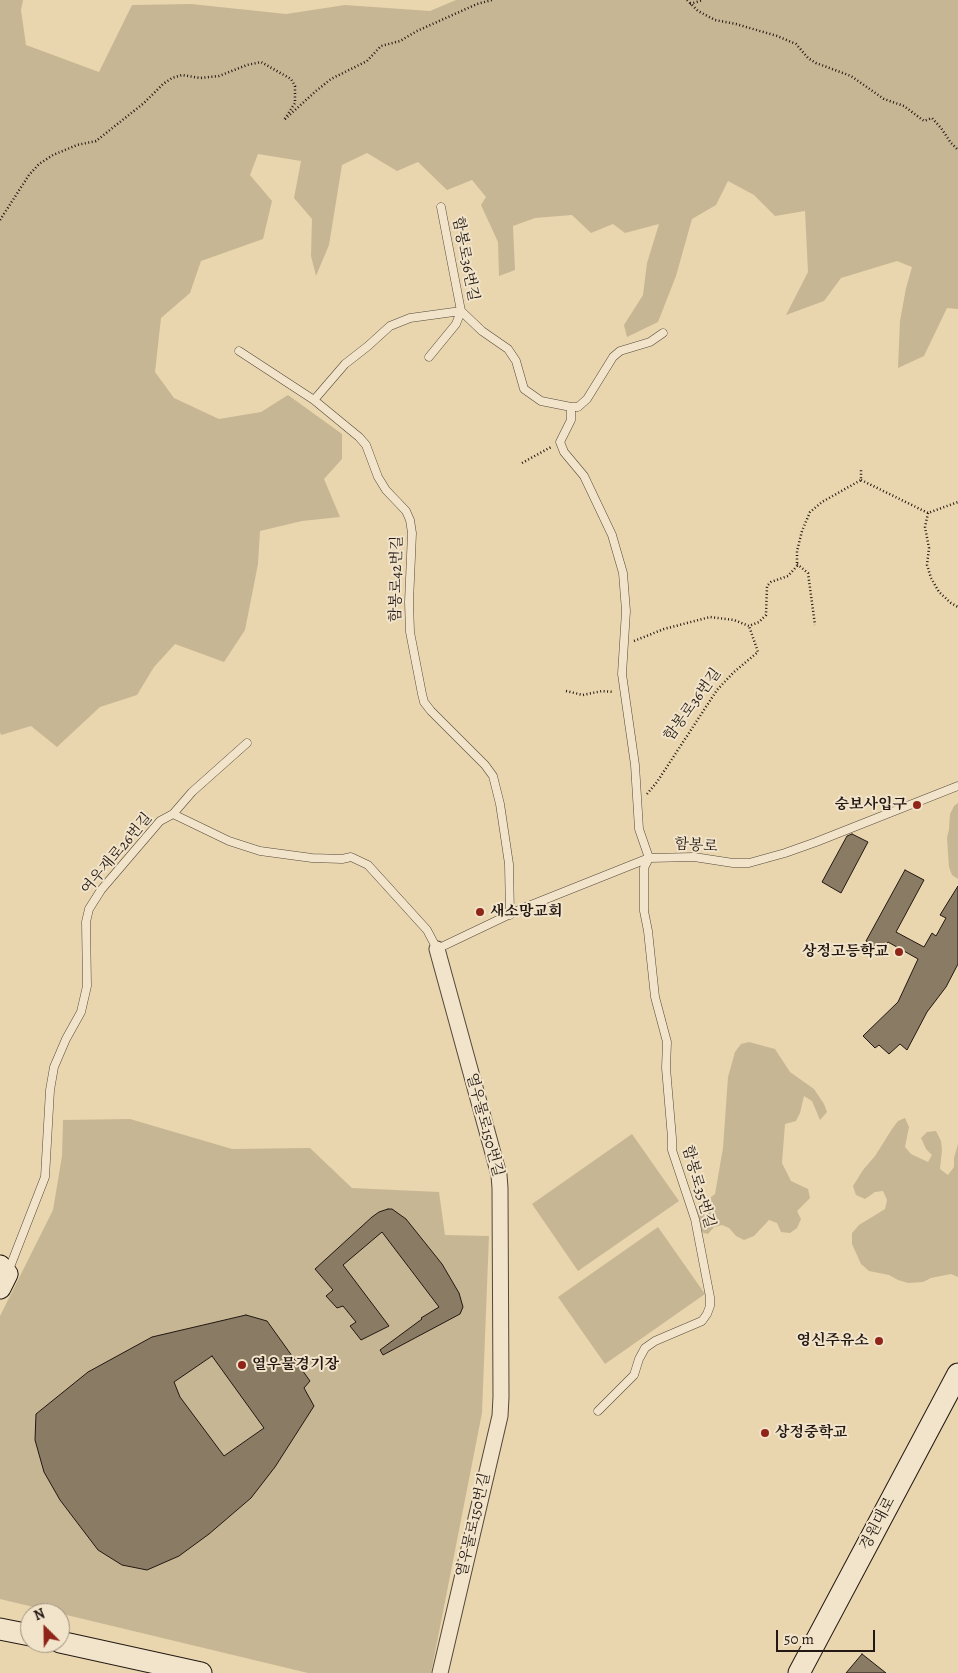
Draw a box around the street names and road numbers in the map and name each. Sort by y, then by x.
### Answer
street label: 함봉로36번길 [448,215,482,303]
street label: 함봉로42번길 [387,536,407,622]
street label: 함봉로36번길 [661,665,725,745]
street label: 여우재로26번길 [78,810,156,898]
street label: 함봉로 [674,836,718,856]
street label: 열우물로150번길 [462,1071,506,1179]
street label: 함봉로35번길 [678,1144,718,1230]
street label: 열우물로150번길 [453,1471,495,1579]
street label: 경원대로 [856,1494,900,1554]

